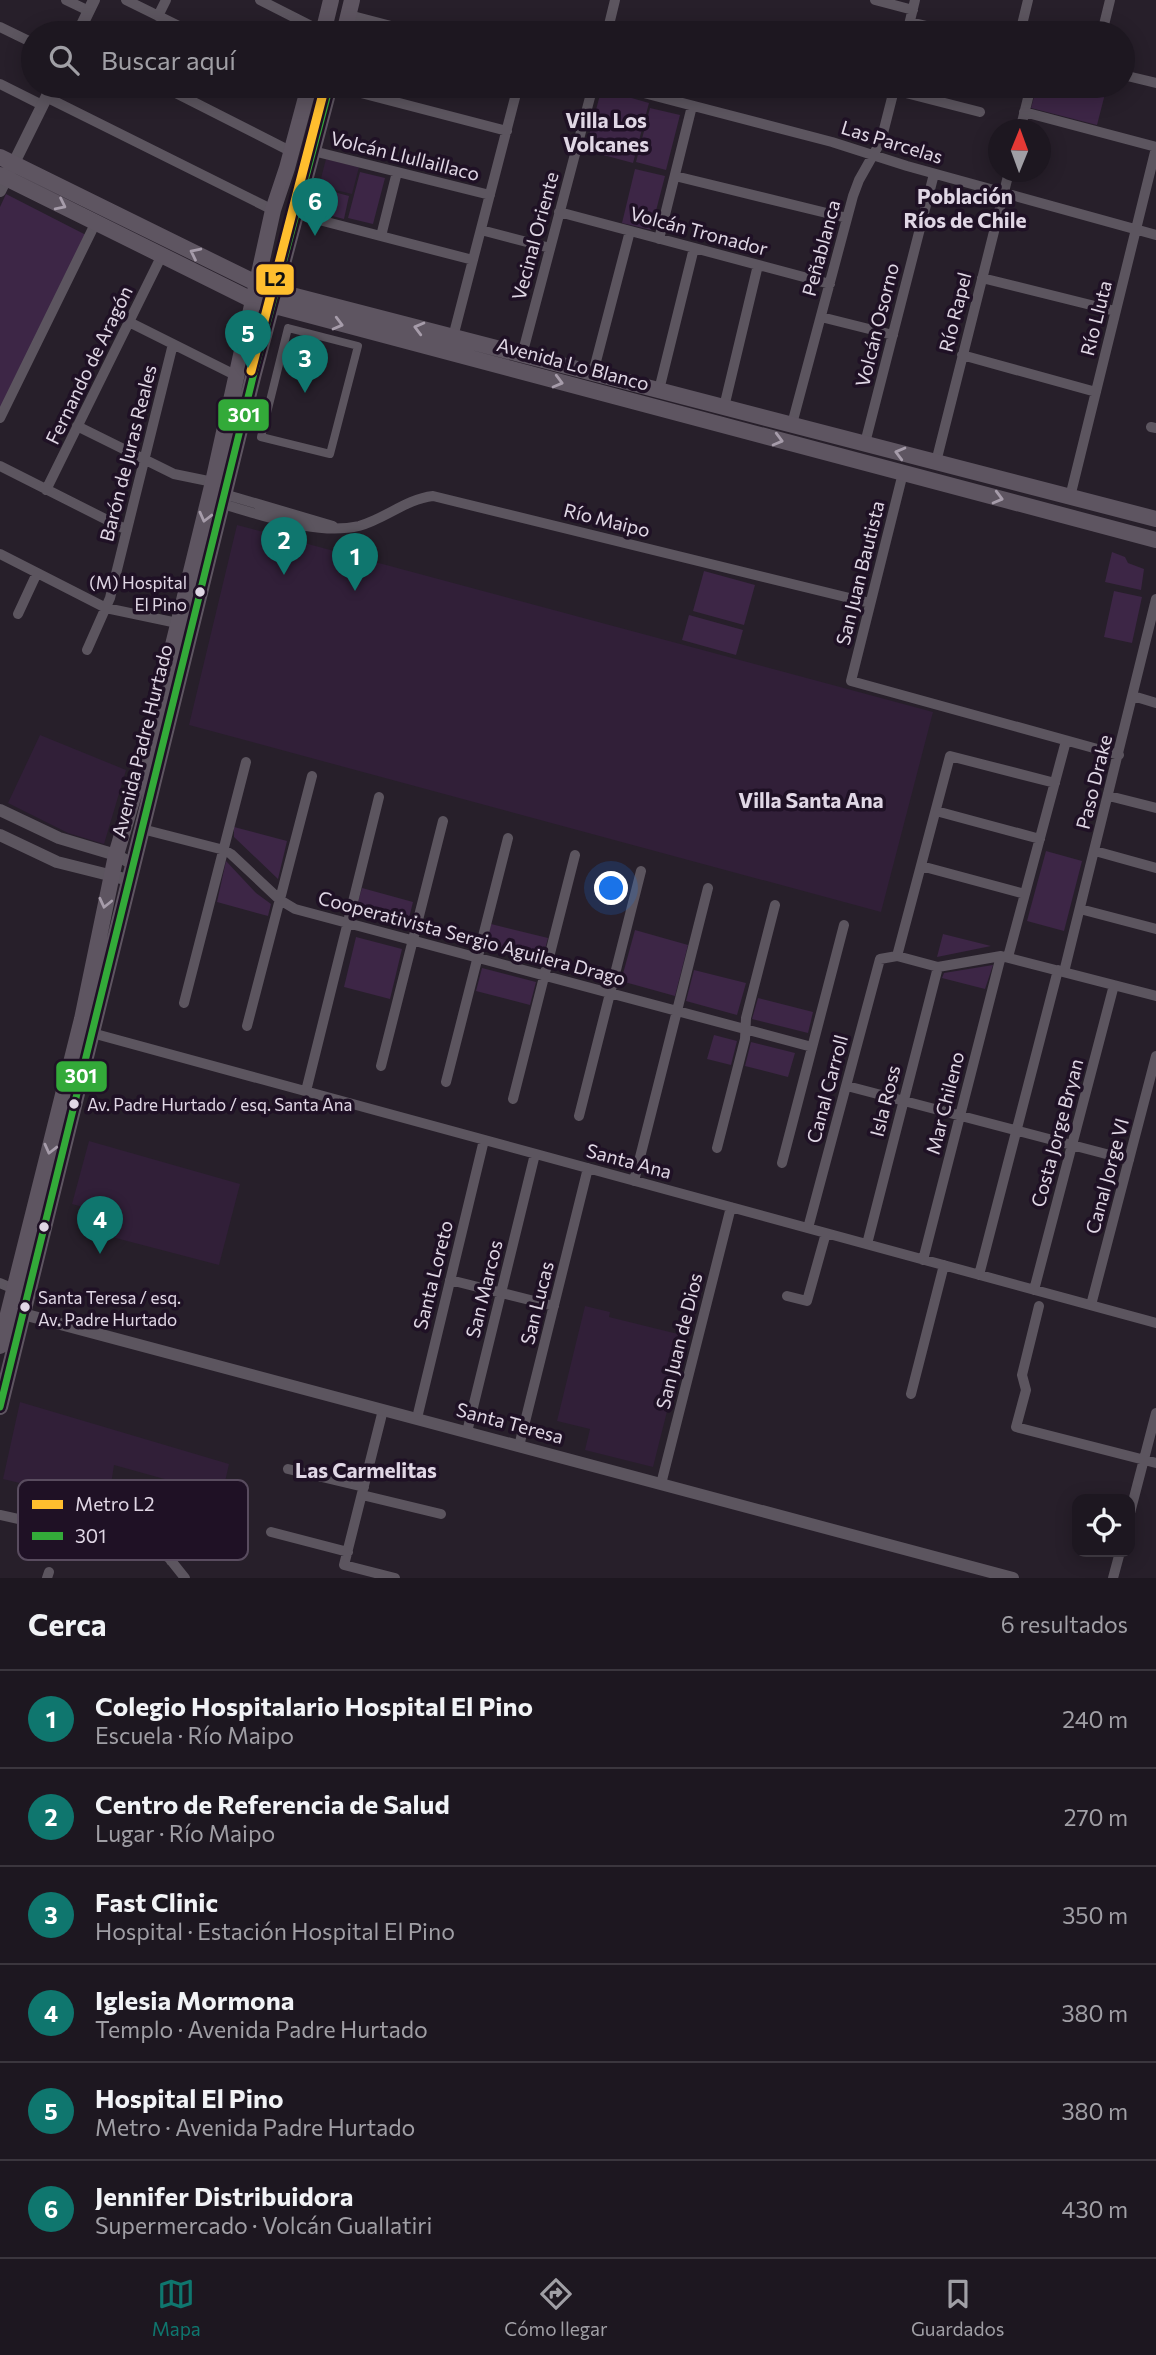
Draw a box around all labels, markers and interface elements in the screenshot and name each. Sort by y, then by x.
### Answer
search box [21,21,1135,98]
icon: search [45,41,83,79]
text: Buscar aquí [101,44,236,75]
district label: Villa Los Volcanes [563,107,649,156]
street label: Las Parcelas [839,115,946,168]
north arrow [988,119,1051,182]
street label: Volcán Llullaillaco [328,126,482,185]
street label: Vecinal Oriente [506,169,563,303]
pin: 6 [292,178,338,236]
district label: Población Ríos de Chile [904,183,1027,232]
one-way arrow [54,196,66,210]
street label: Peñablanca [797,197,844,299]
street label: Volcán Tronador [628,201,771,260]
one-way arrow [190,247,202,261]
street label: Volcán Osorno [850,260,903,389]
line badge: L2 [255,263,295,296]
text: L2 [264,267,286,290]
street label: Río Rapel [934,270,976,354]
street label: Río Lluta [1075,278,1116,358]
street label: Fernando de Aragón [40,282,137,448]
pin: 5 [225,310,271,368]
one-way arrow [332,316,344,330]
one-way arrow [413,322,425,336]
street label: Avenida Lo Blanco [494,332,652,395]
pin: 3 [282,335,328,393]
street label: Barón de Juras Reales [94,362,161,544]
one-way arrow [552,374,564,388]
line badge: 301 [217,398,270,432]
text: 301 [228,403,260,426]
one-way arrow [772,432,784,446]
one-way arrow [894,447,906,461]
one-way arrow [992,490,1004,504]
street label: Río Maipo [562,498,653,541]
street label: San Juan Bautista [830,498,889,647]
one-way arrow [199,511,213,523]
pin: 2 [261,517,307,575]
pin: 1 [332,533,378,591]
place label: (M) Hospital El Pino [89,572,187,615]
marker: (M) Hospital El Pino [193,585,207,599]
street label: Avenida Padre Hurtado [106,642,177,840]
street label: Paso Drake [1071,732,1116,832]
district label: Villa Santa Ana [738,787,884,812]
your location [594,871,628,905]
street label: Cooperativista Sergio Aguilera Drago [316,885,628,990]
one-way arrow [99,897,114,909]
street label: Canal Carroll [801,1032,852,1145]
street label: Mar Chileno [921,1049,968,1157]
street label: Costa Jorge Bryan [1026,1056,1087,1210]
line badge: 301 [55,1060,108,1093]
street label: Isla Ross [865,1063,904,1139]
text: 301 [65,1064,97,1087]
place label: Av. Padre Hurtado / esq. Santa Ana [87,1094,352,1115]
marker: Av. Padre Hurtado / esq. Santa Ana [67,1097,81,1111]
street label: Canal Jorge VI [1080,1115,1133,1236]
street label: Santa Ana [584,1138,674,1183]
one-way arrow [44,1143,58,1155]
pin: 4 [77,1196,123,1254]
street label: Santa Loreto [408,1218,457,1332]
unlabelled marker [37,1220,51,1234]
street label: San Marcos [460,1238,507,1340]
street label: San Lucas [515,1259,558,1347]
street label: San Juan de Dios [650,1270,707,1411]
place label: Santa Teresa / esq. Av. Padre Hurtado [38,1287,181,1330]
marker: Santa Teresa / esq. Av. Padre Hurtado [18,1300,32,1314]
street label: Santa Teresa [454,1397,566,1448]
district label: Las Carmelitas [295,1457,437,1482]
legend [18,1480,248,1560]
text: Metro L2 [75,1492,154,1515]
map controls [1072,1494,1135,1557]
button: locate [1072,1494,1135,1557]
text: 301 [75,1524,106,1547]
text: Cerca [28,1605,107,1642]
text: 6 resultados [1001,1610,1128,1638]
text: Colegio Hospitalario Hospital El Pino [95,1690,533,1721]
text: 1 [46,1705,56,1733]
text: 240 m [1062,1705,1128,1733]
text: Escuela · Río Maipo [95,1721,294,1749]
text: Centro de Referencia de Salud [95,1788,450,1819]
text: 2 [44,1803,58,1831]
text: 270 m [1064,1803,1128,1831]
text: Lugar · Río Maipo [95,1819,275,1847]
text: Fast Clinic [95,1886,218,1917]
text: 3 [44,1901,58,1929]
text: 350 m [1062,1901,1128,1929]
text: Hospital · Estación Hospital El Pino [95,1917,455,1945]
text: Iglesia Mormona [95,1984,294,2015]
text: 4 [44,1999,58,2027]
text: 380 m [1061,1999,1128,2027]
text: Templo · Avenida Padre Hurtado [95,2015,428,2043]
text: Hospital El Pino [95,2082,284,2113]
text: 5 [44,2097,58,2125]
text: 380 m [1061,2097,1128,2125]
text: Metro · Avenida Padre Hurtado [95,2113,415,2141]
text: Jennifer Distribuidora [95,2180,354,2211]
text: 6 [44,2195,58,2223]
text: 430 m [1062,2195,1128,2223]
text: Supermercado · Volcán Guallatiri [95,2211,432,2239]
tab: Mapa [152,2275,201,2340]
tab: Cómo llegar [504,2275,608,2340]
tab: Guardados [911,2275,1004,2340]

